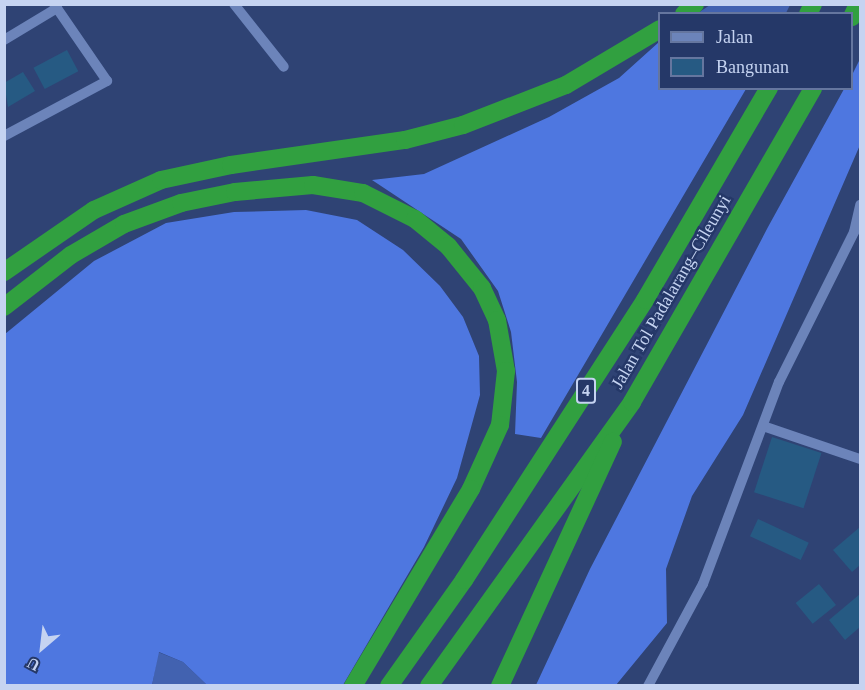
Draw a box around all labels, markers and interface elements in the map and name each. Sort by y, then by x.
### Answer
legend [658,12,853,90]
text: Jalan [716,27,753,47]
text: Bangunan [716,57,789,77]
street label: Jalan Tol Padalarang–Cileunyi [606,191,736,393]
road number: 4 [576,378,596,404]
north arrow [12,618,72,678]
text: U [24,654,42,675]

